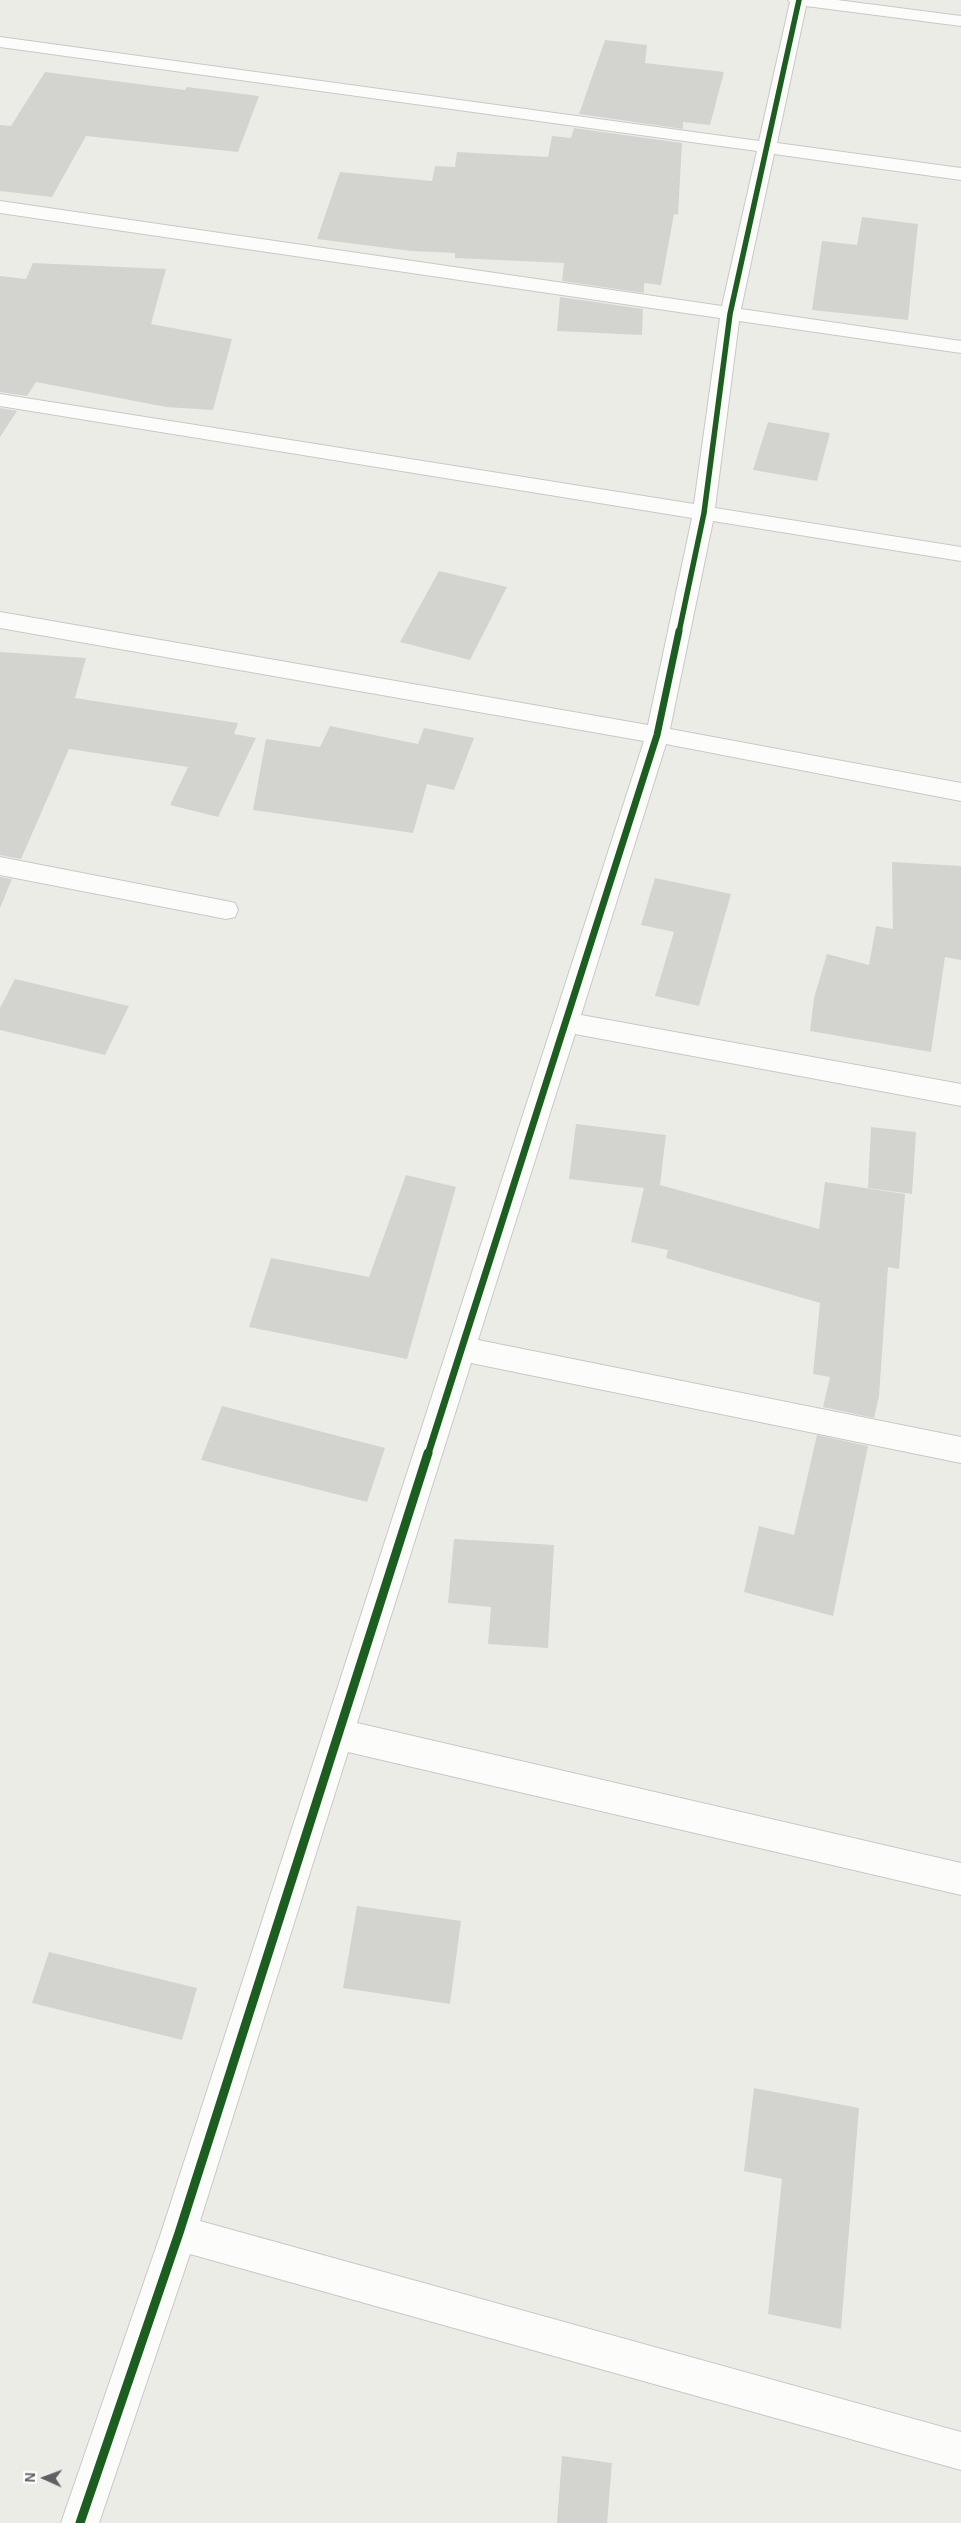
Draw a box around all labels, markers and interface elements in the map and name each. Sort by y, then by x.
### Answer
north arrow [20,2453,70,2503]
text: N [22,2472,38,2483]

